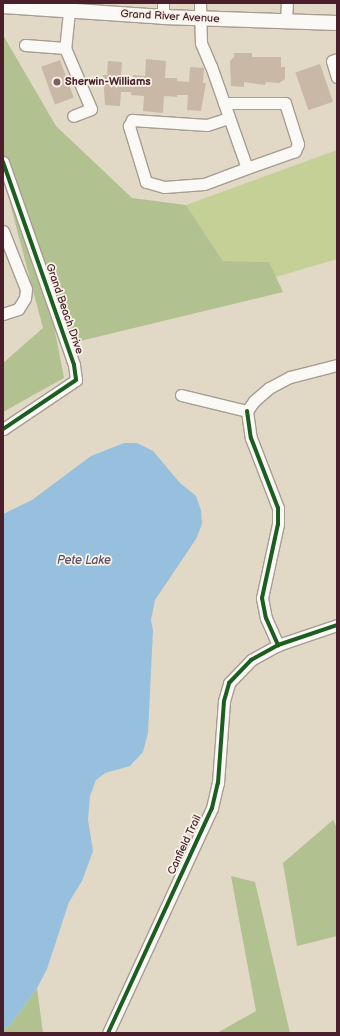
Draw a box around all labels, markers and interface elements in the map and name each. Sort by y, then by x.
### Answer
street label: Grand River Avenue [120,8,220,26]
place label: Sherwin-Williams [65,75,151,89]
marker: Sherwin-Williams [52,77,62,87]
street label: Grand Beach Drive [42,262,86,356]
water label: Pete Lake [57,554,111,568]
street label: Canfield Trail [165,813,205,877]

